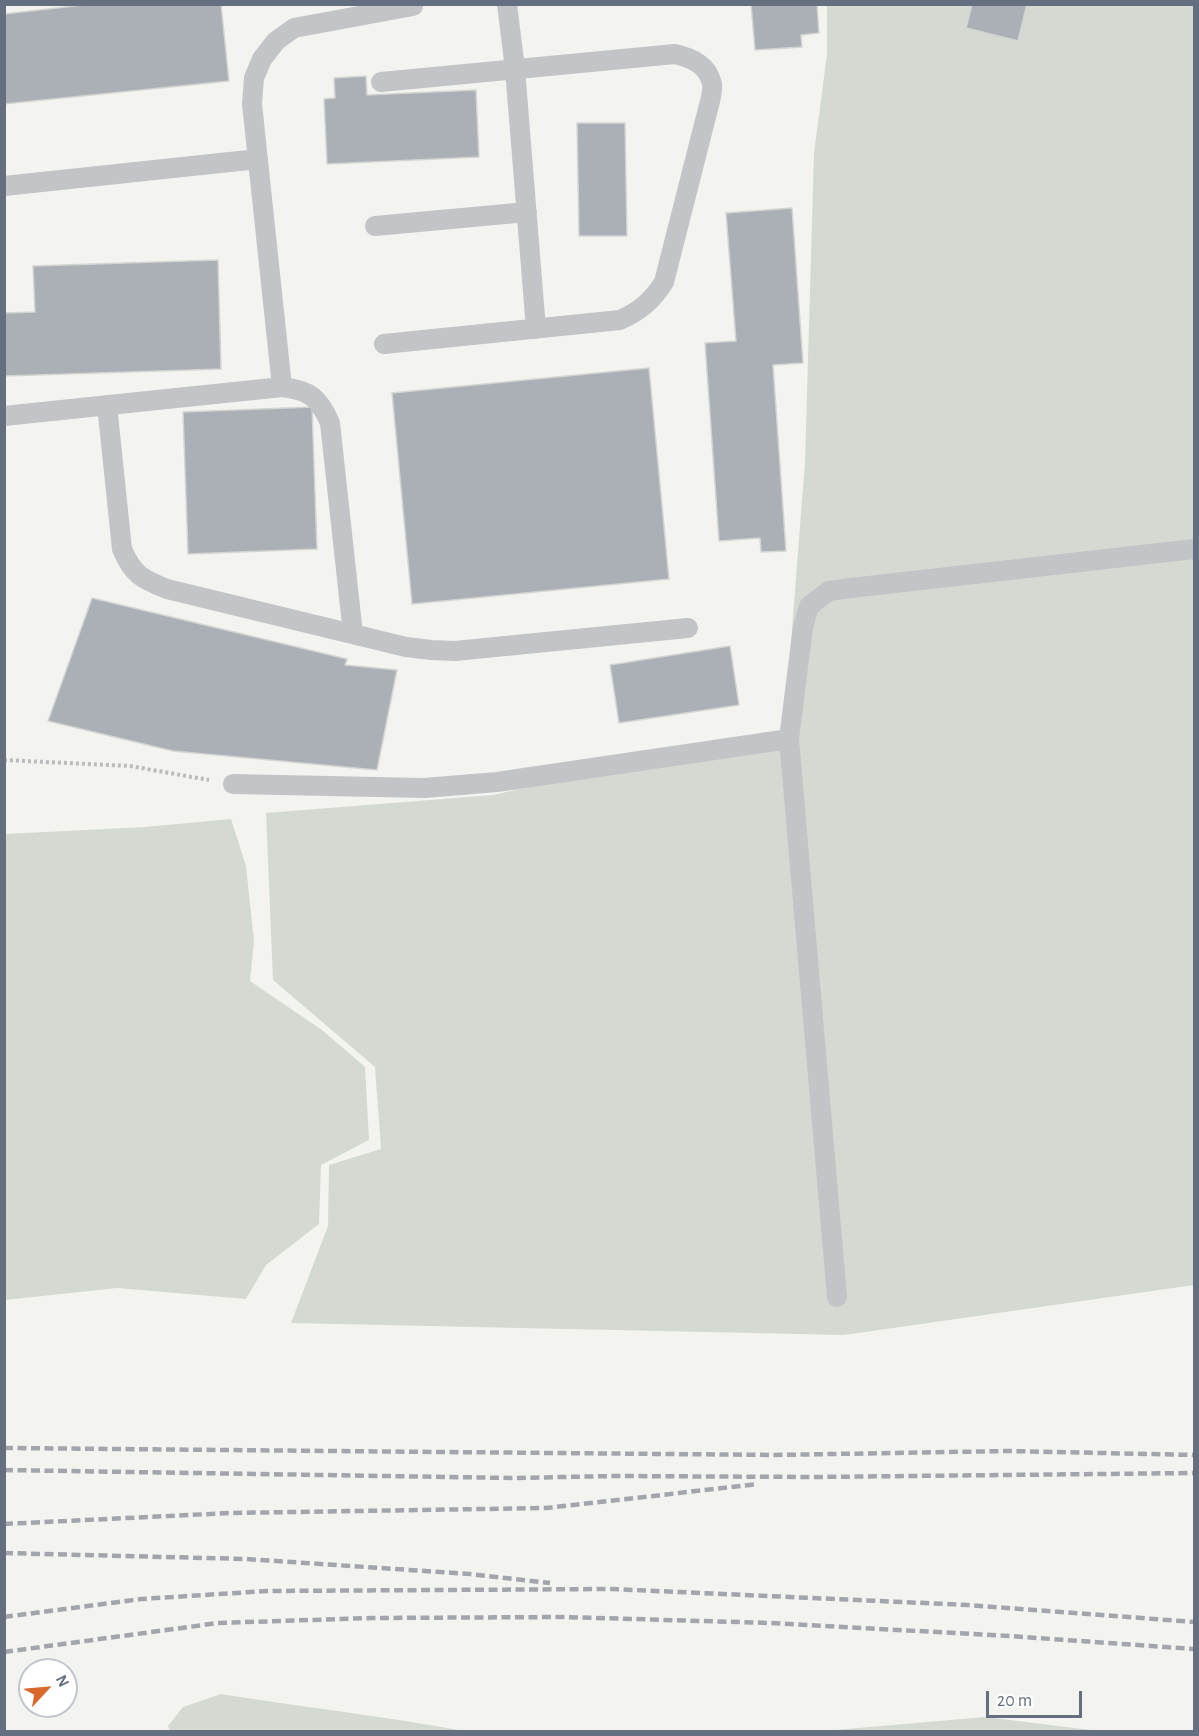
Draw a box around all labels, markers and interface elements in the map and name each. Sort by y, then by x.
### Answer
north arrow [18,1658,78,1718]
text: N [53,1672,72,1689]
scale bar [989,1679,1085,1717]
text: 20 m [997,1692,1032,1710]

